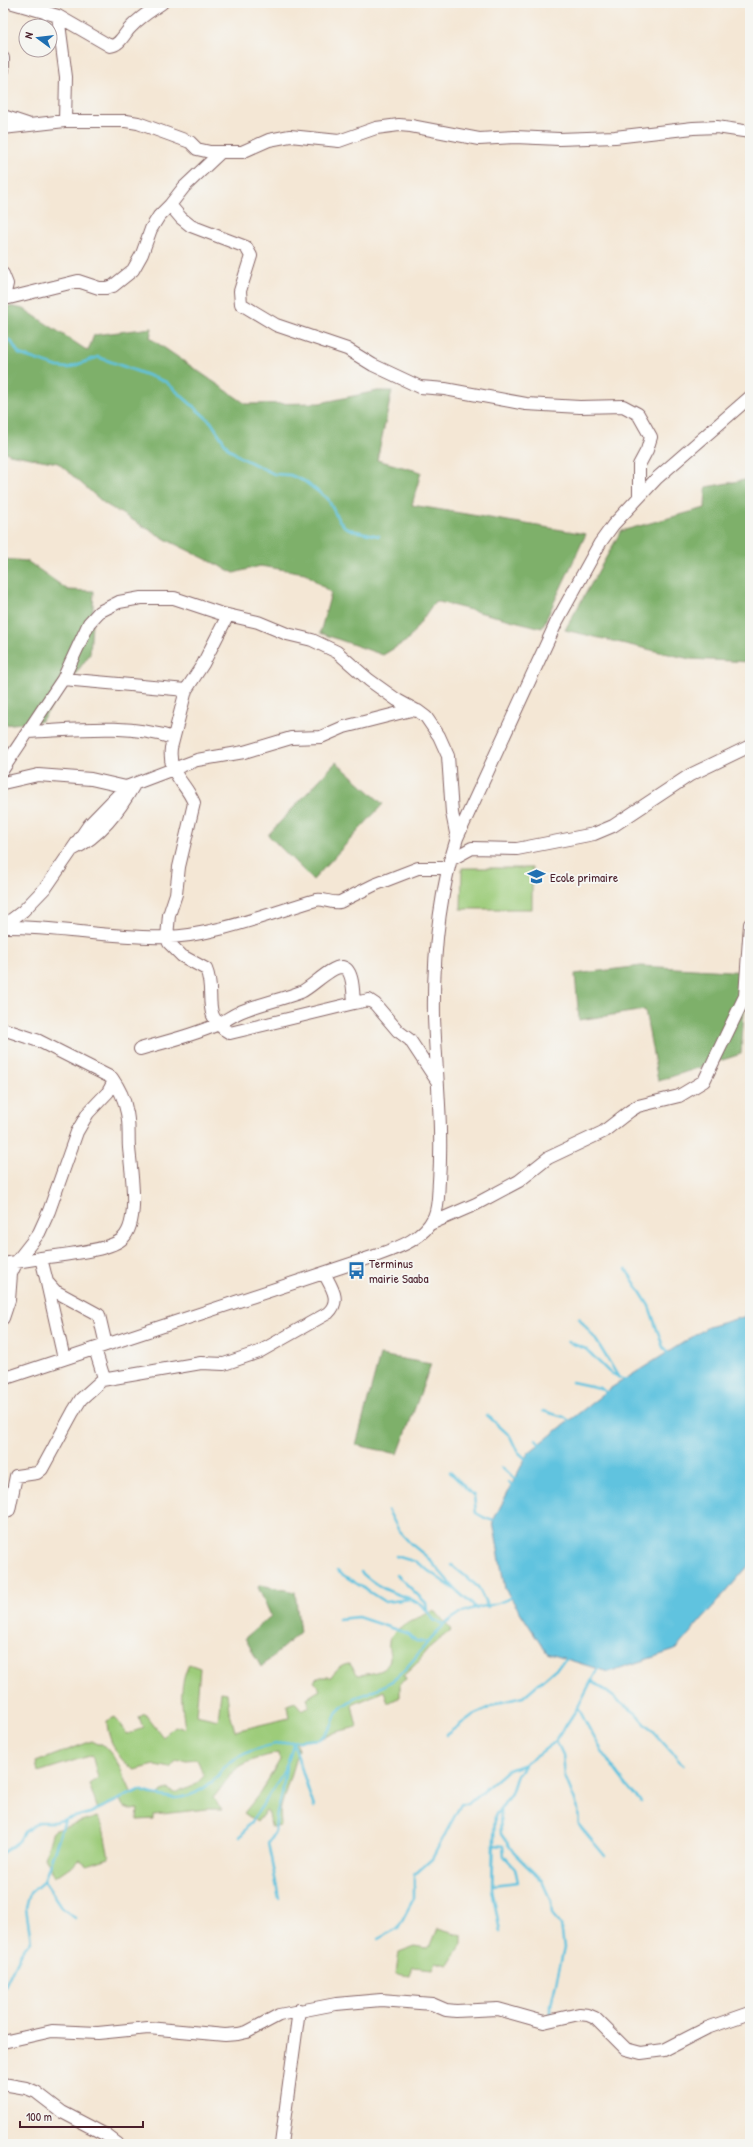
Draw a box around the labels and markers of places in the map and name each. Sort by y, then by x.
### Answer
school or university icon: Ecole primaire [527,867,547,887]
place label: Ecole primaire [550,868,618,886]
place label: Terminus mairie Saaba [369,1254,429,1287]
bus stop icon: Terminus mairie Saaba [346,1260,366,1280]

